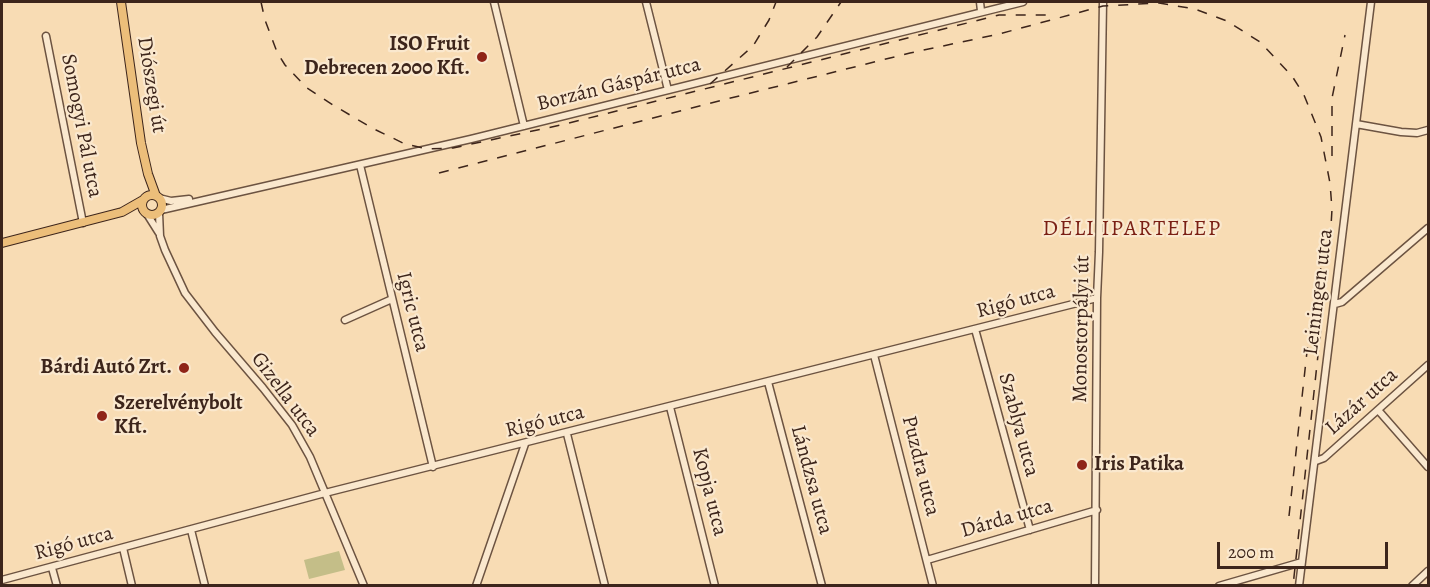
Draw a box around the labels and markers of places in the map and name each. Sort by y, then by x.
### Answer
place label: ISO Fruit Debrecen 2000 Kft. [304,32,470,82]
marker: ISO Fruit Debrecen 2000 Kft. [475,50,489,64]
place label: Bárdi Autó Zrt. [40,355,172,381]
marker: Bárdi Autó Zrt. [177,361,191,375]
place label: Szerelvénybolt Kft. [114,391,243,441]
marker: Szerelvénybolt Kft. [95,409,109,423]
place label: Iris Patika [1094,452,1184,478]
marker: Iris Patika [1075,458,1089,472]

